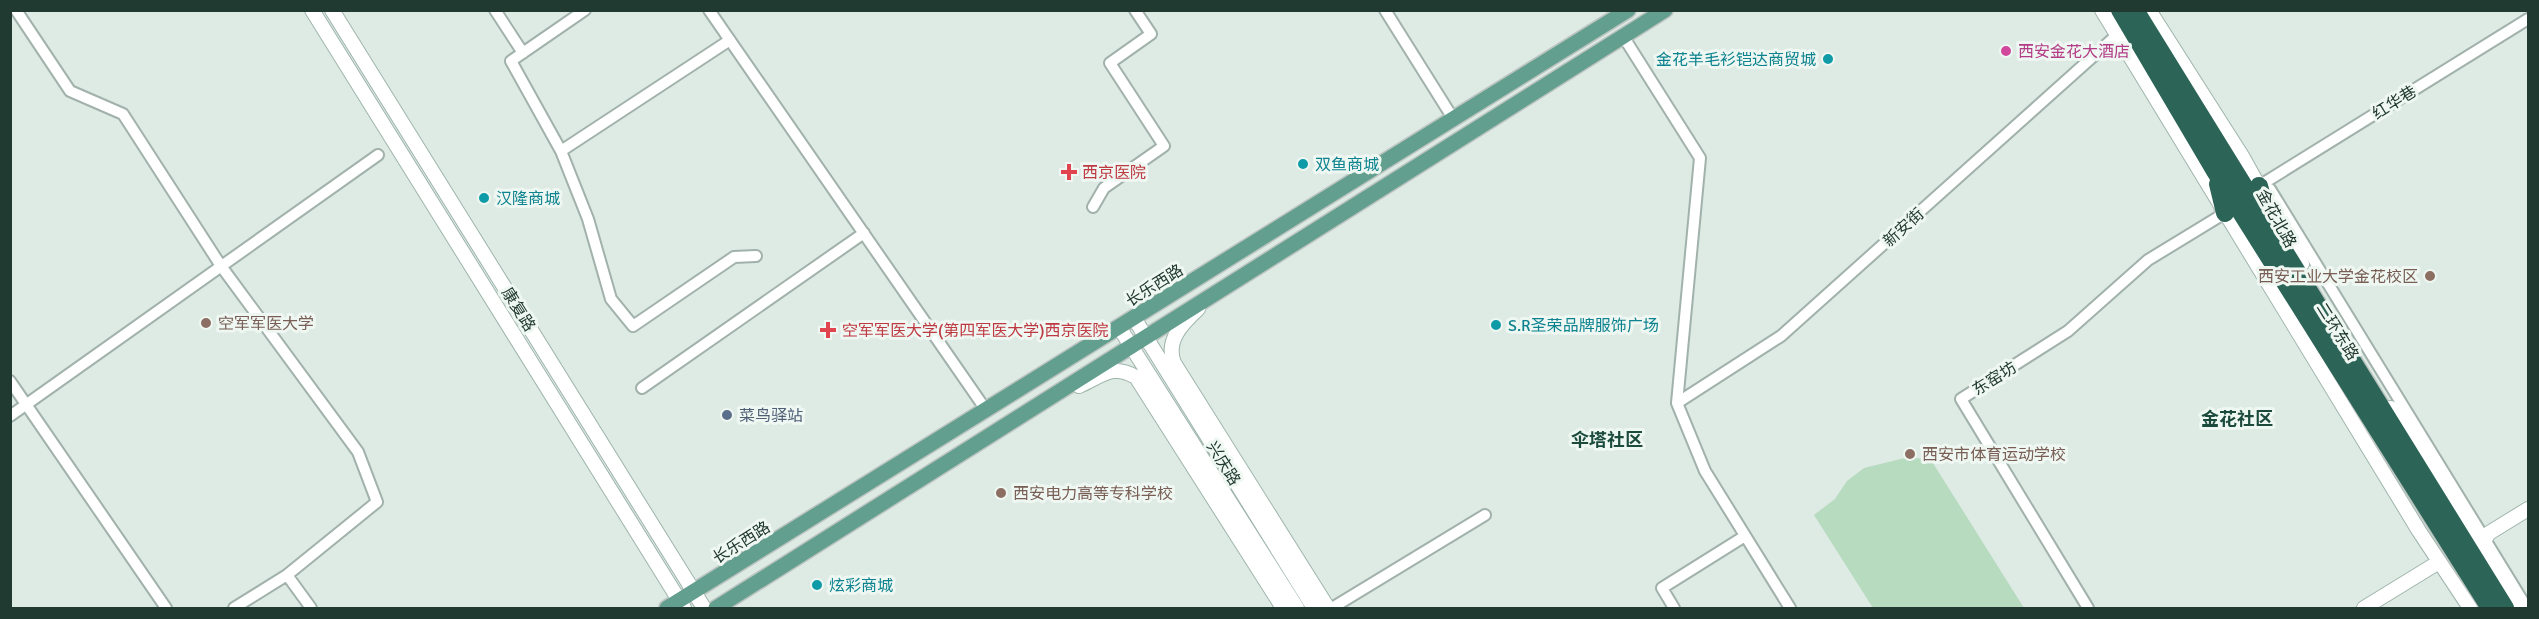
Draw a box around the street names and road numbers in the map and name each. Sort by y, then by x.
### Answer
street label: 红华巷 [2369,82,2420,124]
street label: 金花北路 [2252,186,2300,251]
street label: 新安街 [1879,204,1928,251]
street label: 长乐西路 [1122,260,1187,311]
street label: 康复路 [497,284,539,335]
street label: 二环东路 [2312,299,2363,364]
street label: 东窑坊 [1969,358,2020,400]
street label: 兴庆路 [1202,438,1244,489]
street label: 长乐西路 [709,517,774,568]

